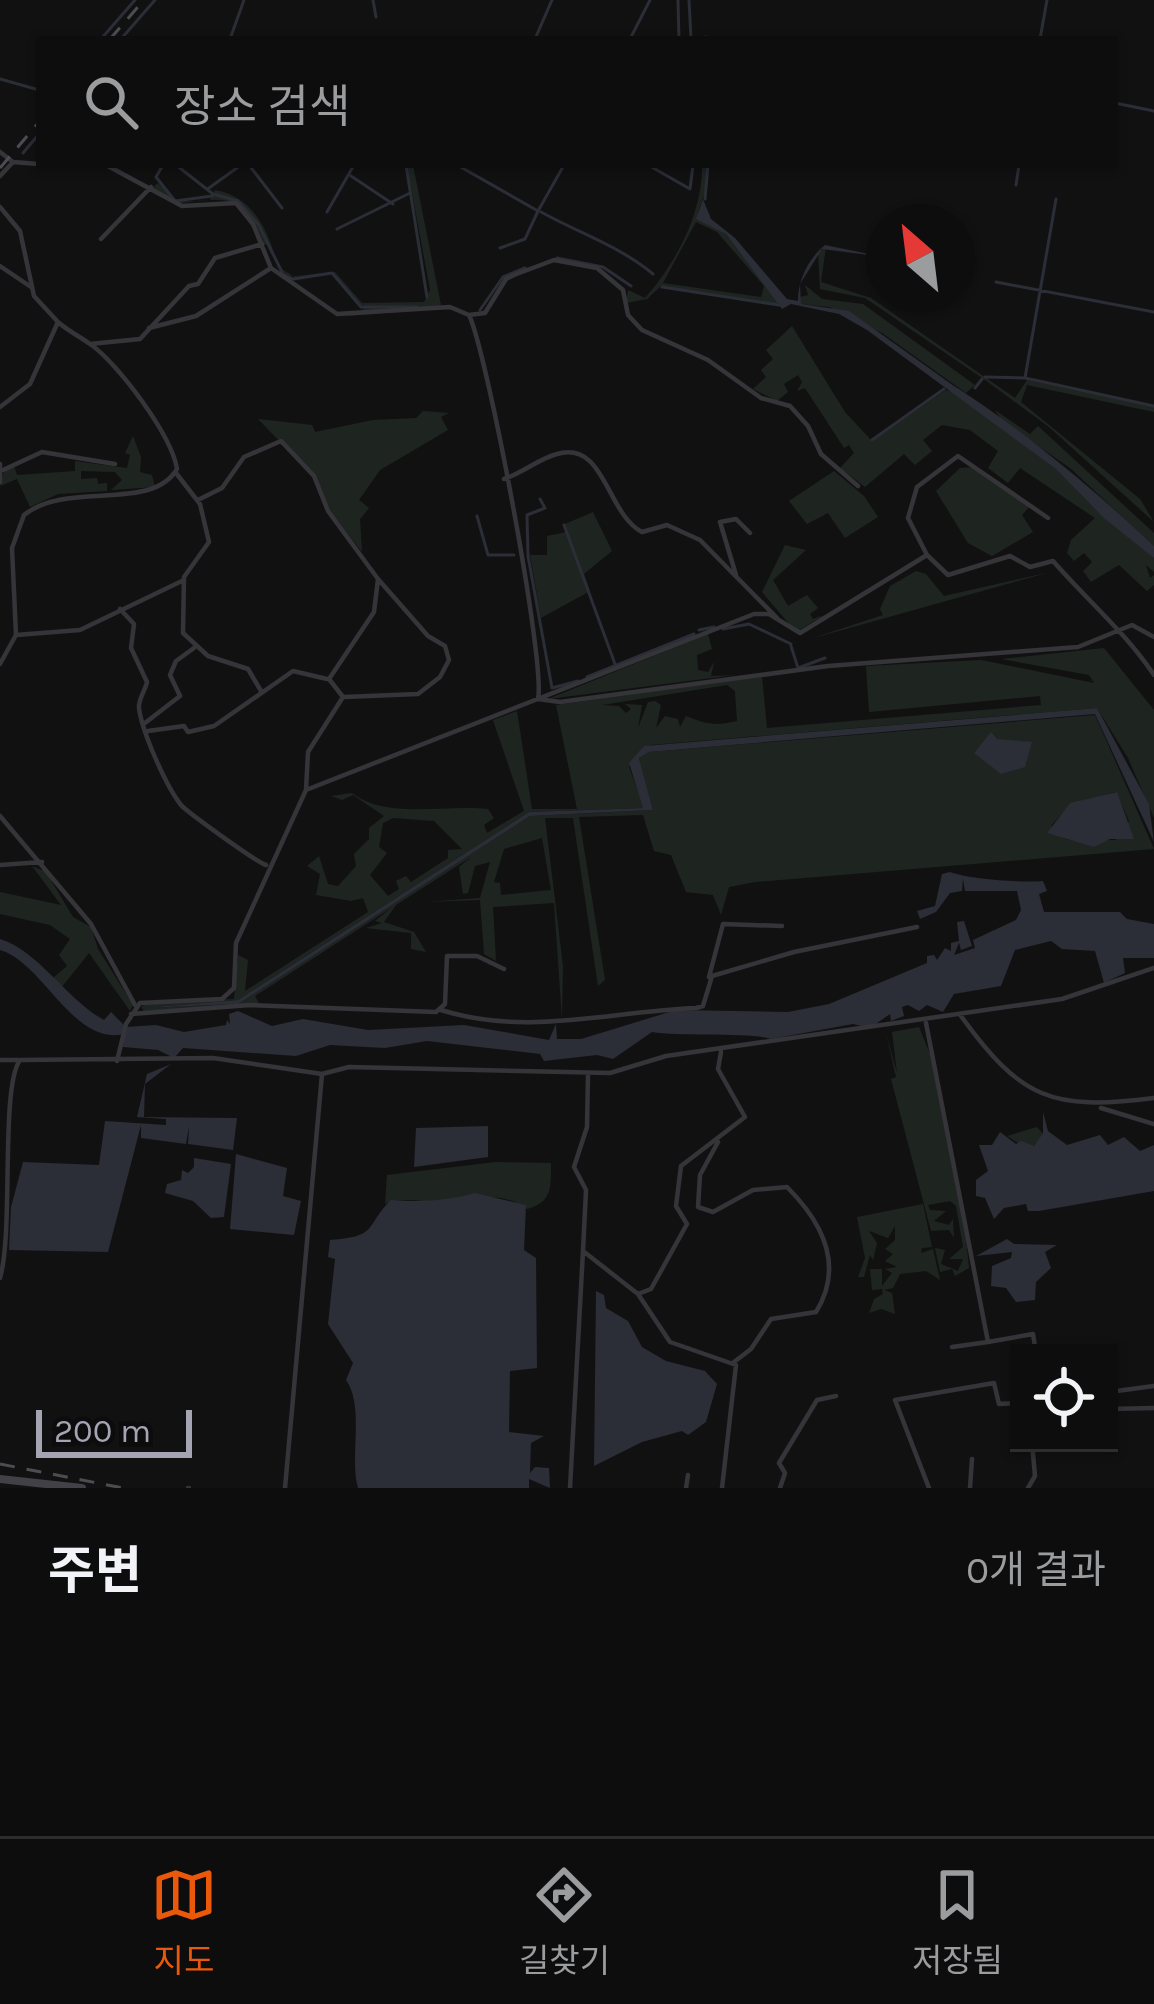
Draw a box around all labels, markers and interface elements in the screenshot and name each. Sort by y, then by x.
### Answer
search box [36,36,1118,168]
icon: search [78,69,144,135]
text: 장소 검색 [174,81,350,133]
north arrow [866,204,974,312]
map controls [1010,1344,1118,1452]
button: locate [1010,1344,1118,1452]
scale bar [36,1404,192,1457]
text: 200 m [54,1412,151,1450]
text: 주변 [48,1541,142,1601]
text: 0개 결과 [966,1547,1106,1593]
tab: 지도 [151,1862,217,1982]
tab: 길찾기 [519,1862,610,1982]
tab: 저장됨 [912,1862,1003,1982]

